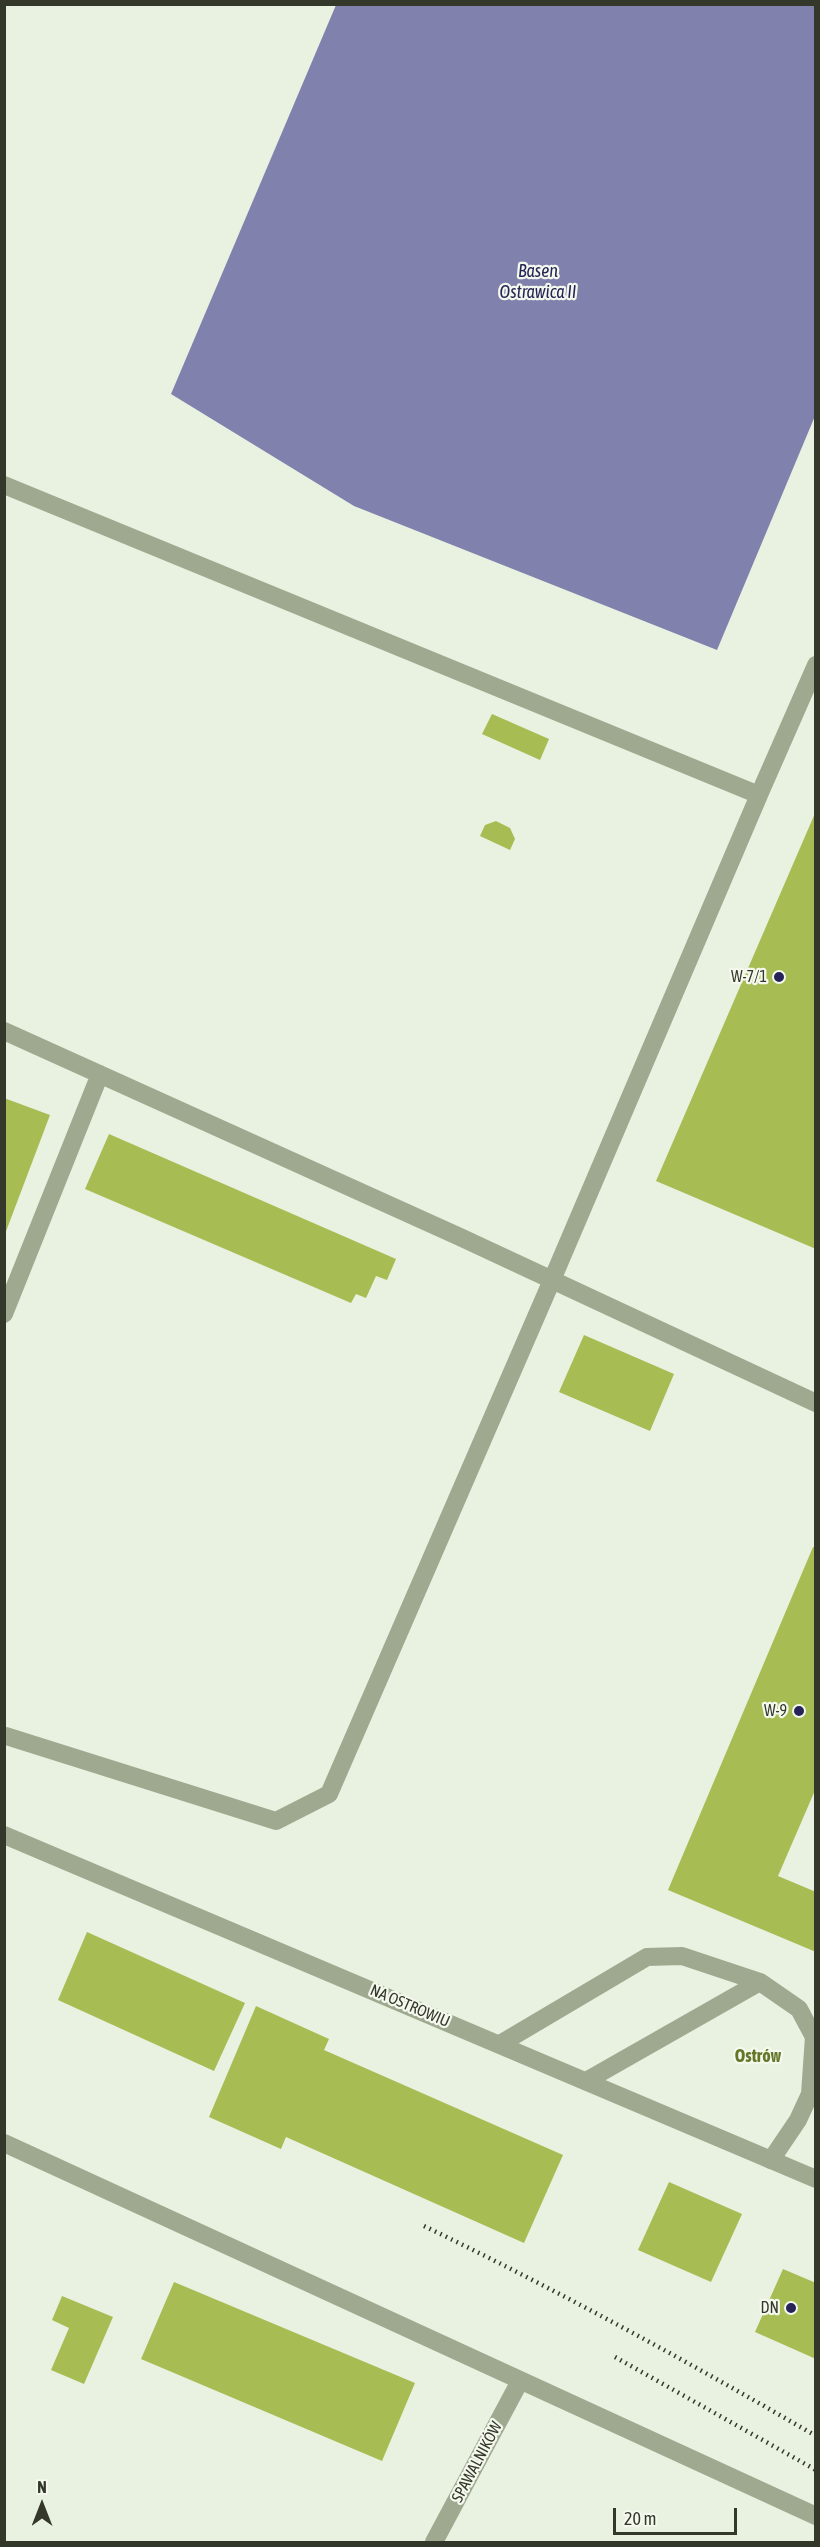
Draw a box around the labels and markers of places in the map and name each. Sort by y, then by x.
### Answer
place label: W-7/1 [731,967,767,987]
marker: W-7/1 [772,970,786,984]
place label: W-9 [764,1701,787,1721]
marker: W-9 [792,1704,806,1718]
place label: DN [761,2298,779,2318]
marker: DN [784,2301,798,2315]

